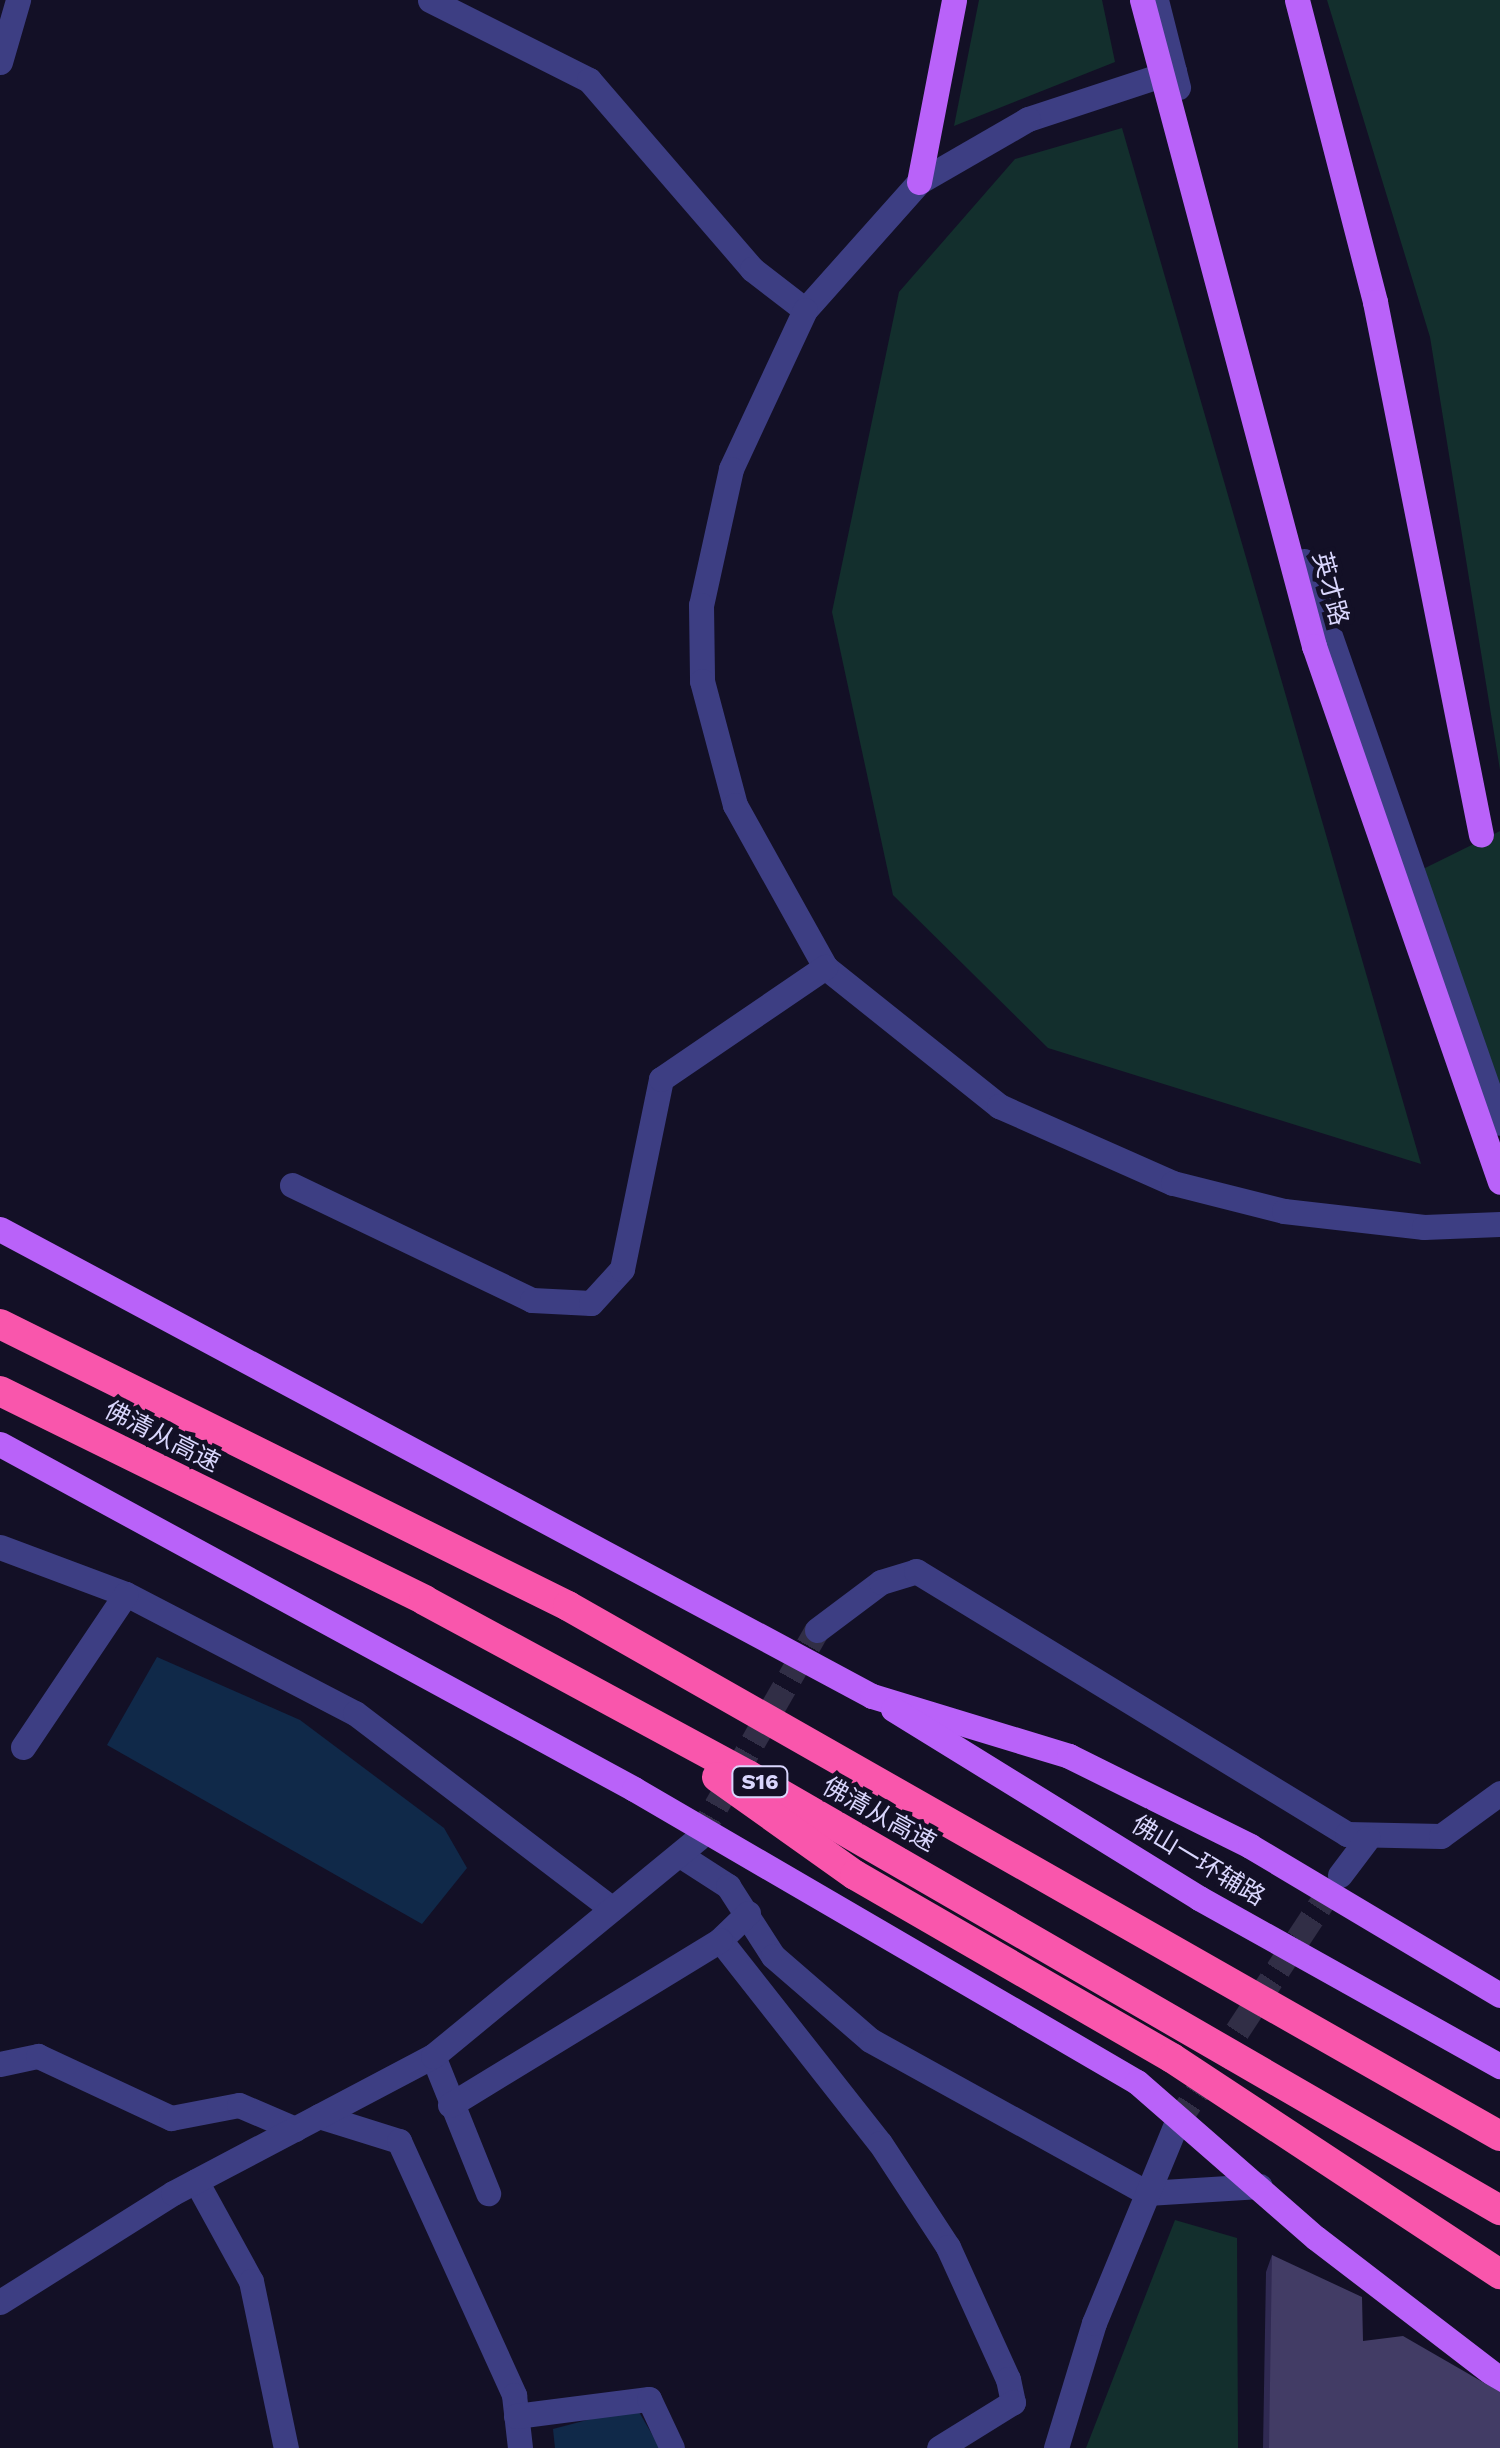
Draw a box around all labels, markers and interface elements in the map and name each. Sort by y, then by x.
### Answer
street label: 英才路 [1306,549,1354,629]
street label: 佛清从高速 [100,1395,224,1479]
road number: S16 [730,1765,790,1799]
street label: 佛清从高速 [817,1772,941,1858]
street label: 佛山一环辅路 [1126,1810,1270,1912]

